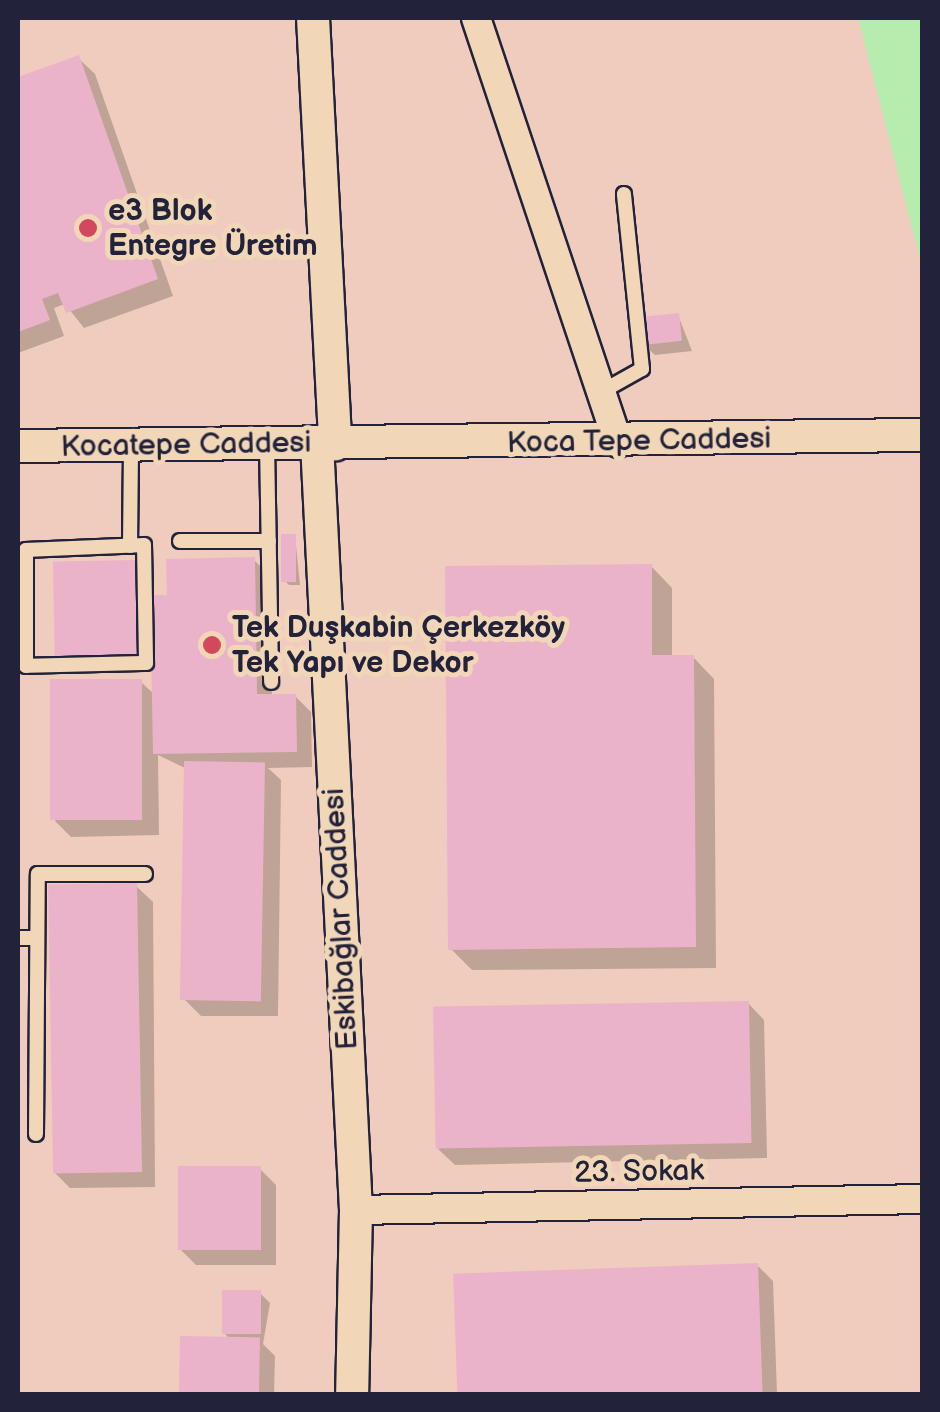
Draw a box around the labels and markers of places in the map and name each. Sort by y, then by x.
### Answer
place label: e3 Blok Entegre Üretim [108,193,317,264]
marker: e3 Blok Entegre Üretim [77,217,99,239]
place label: Tek Duşkabin Çerkezköy Tek Yapı ve Dekor [232,610,565,680]
marker: Tek Duşkabin Çerkezköy Tek Yapı ve Dekor [201,634,223,656]

